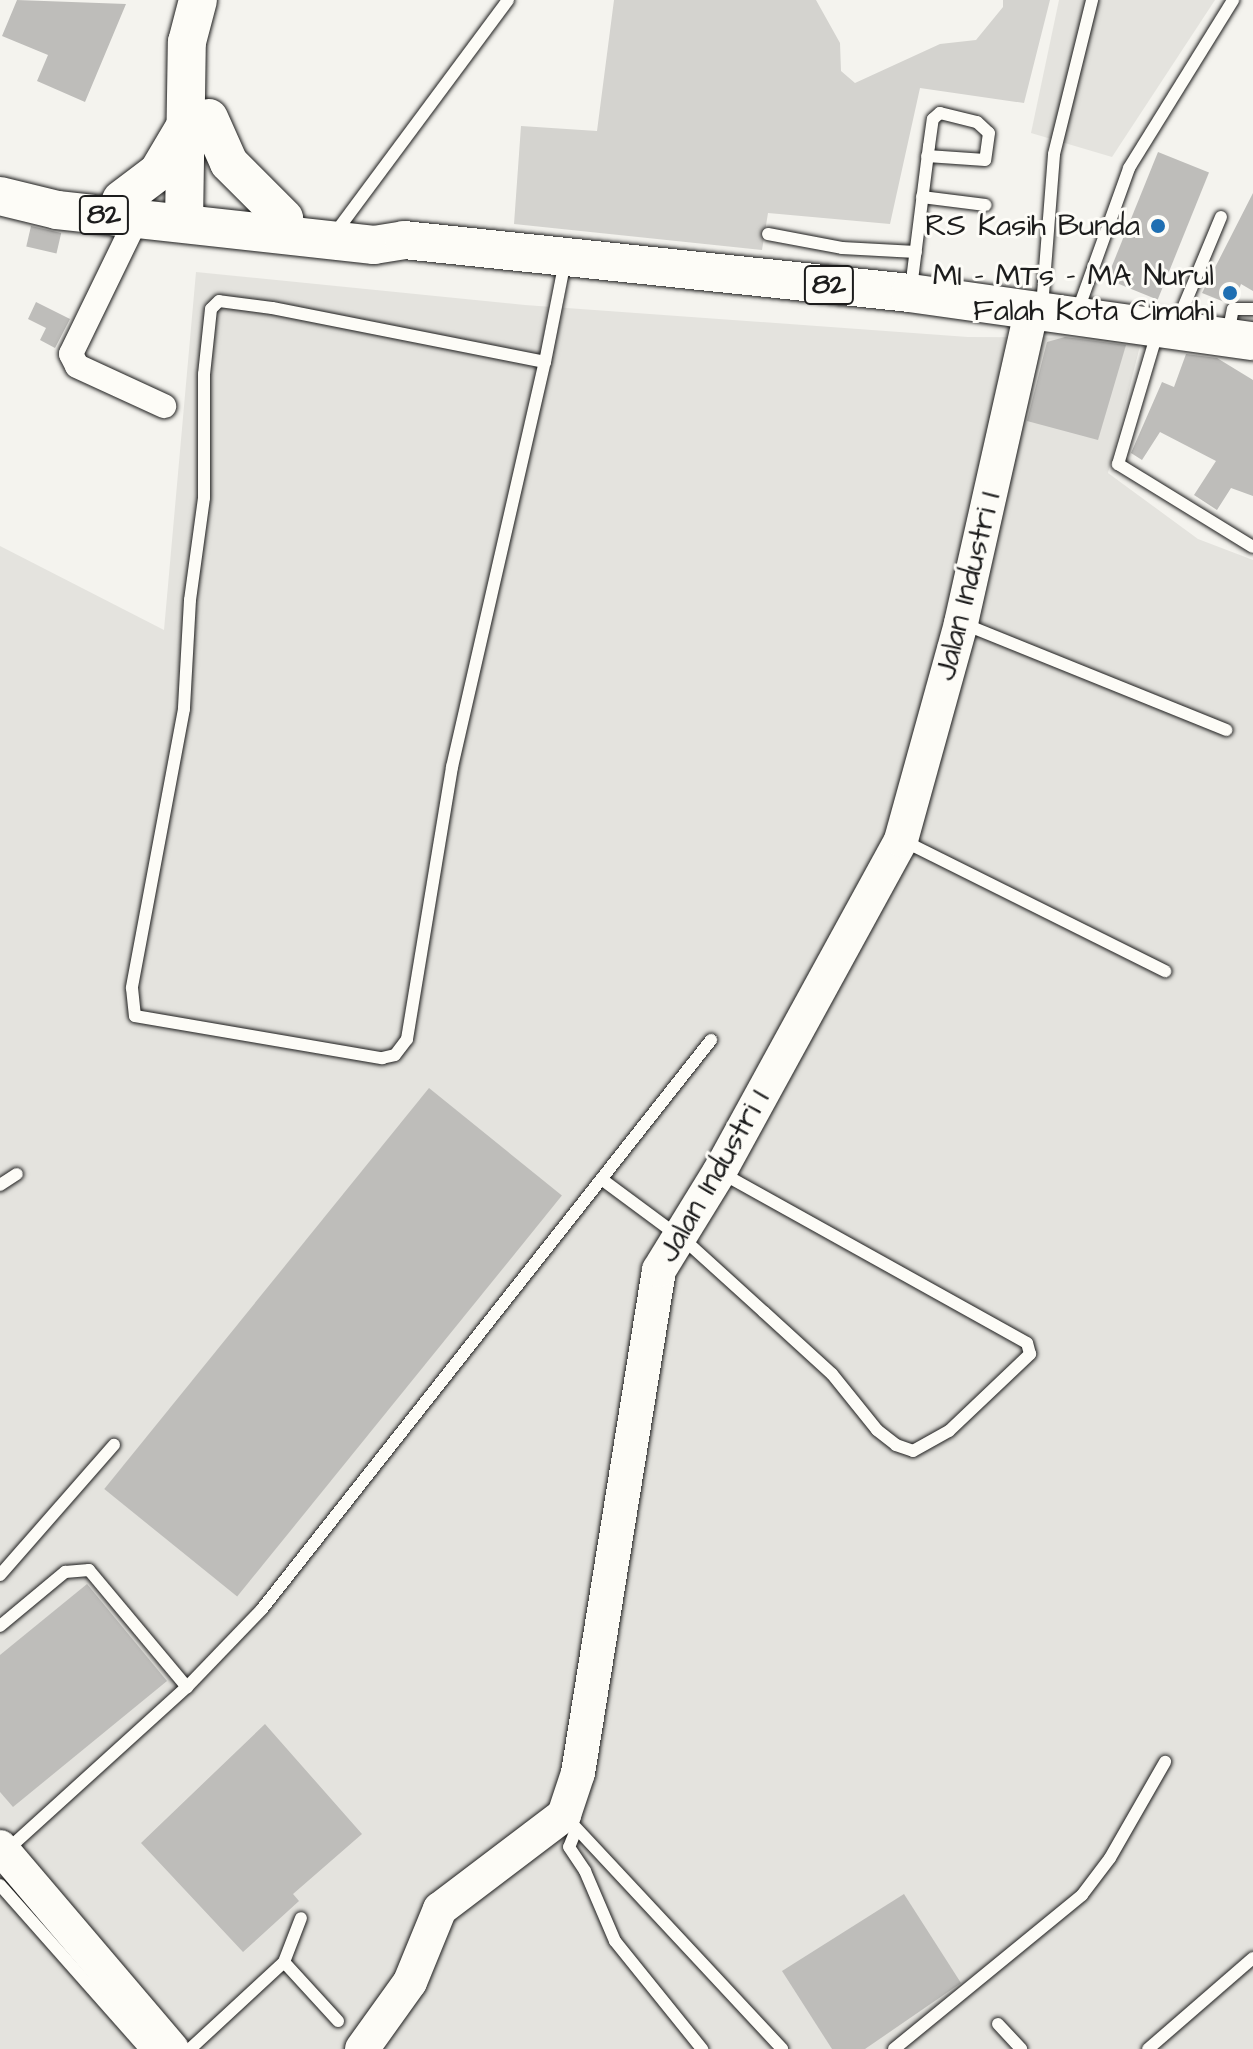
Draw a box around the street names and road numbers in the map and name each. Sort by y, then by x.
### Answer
road number: 82 [78,191,130,239]
road number: 82 [803,261,855,309]
street label: Jalan Industri I [927,488,1009,684]
street label: Jalan Industri I [650,1083,778,1269]

